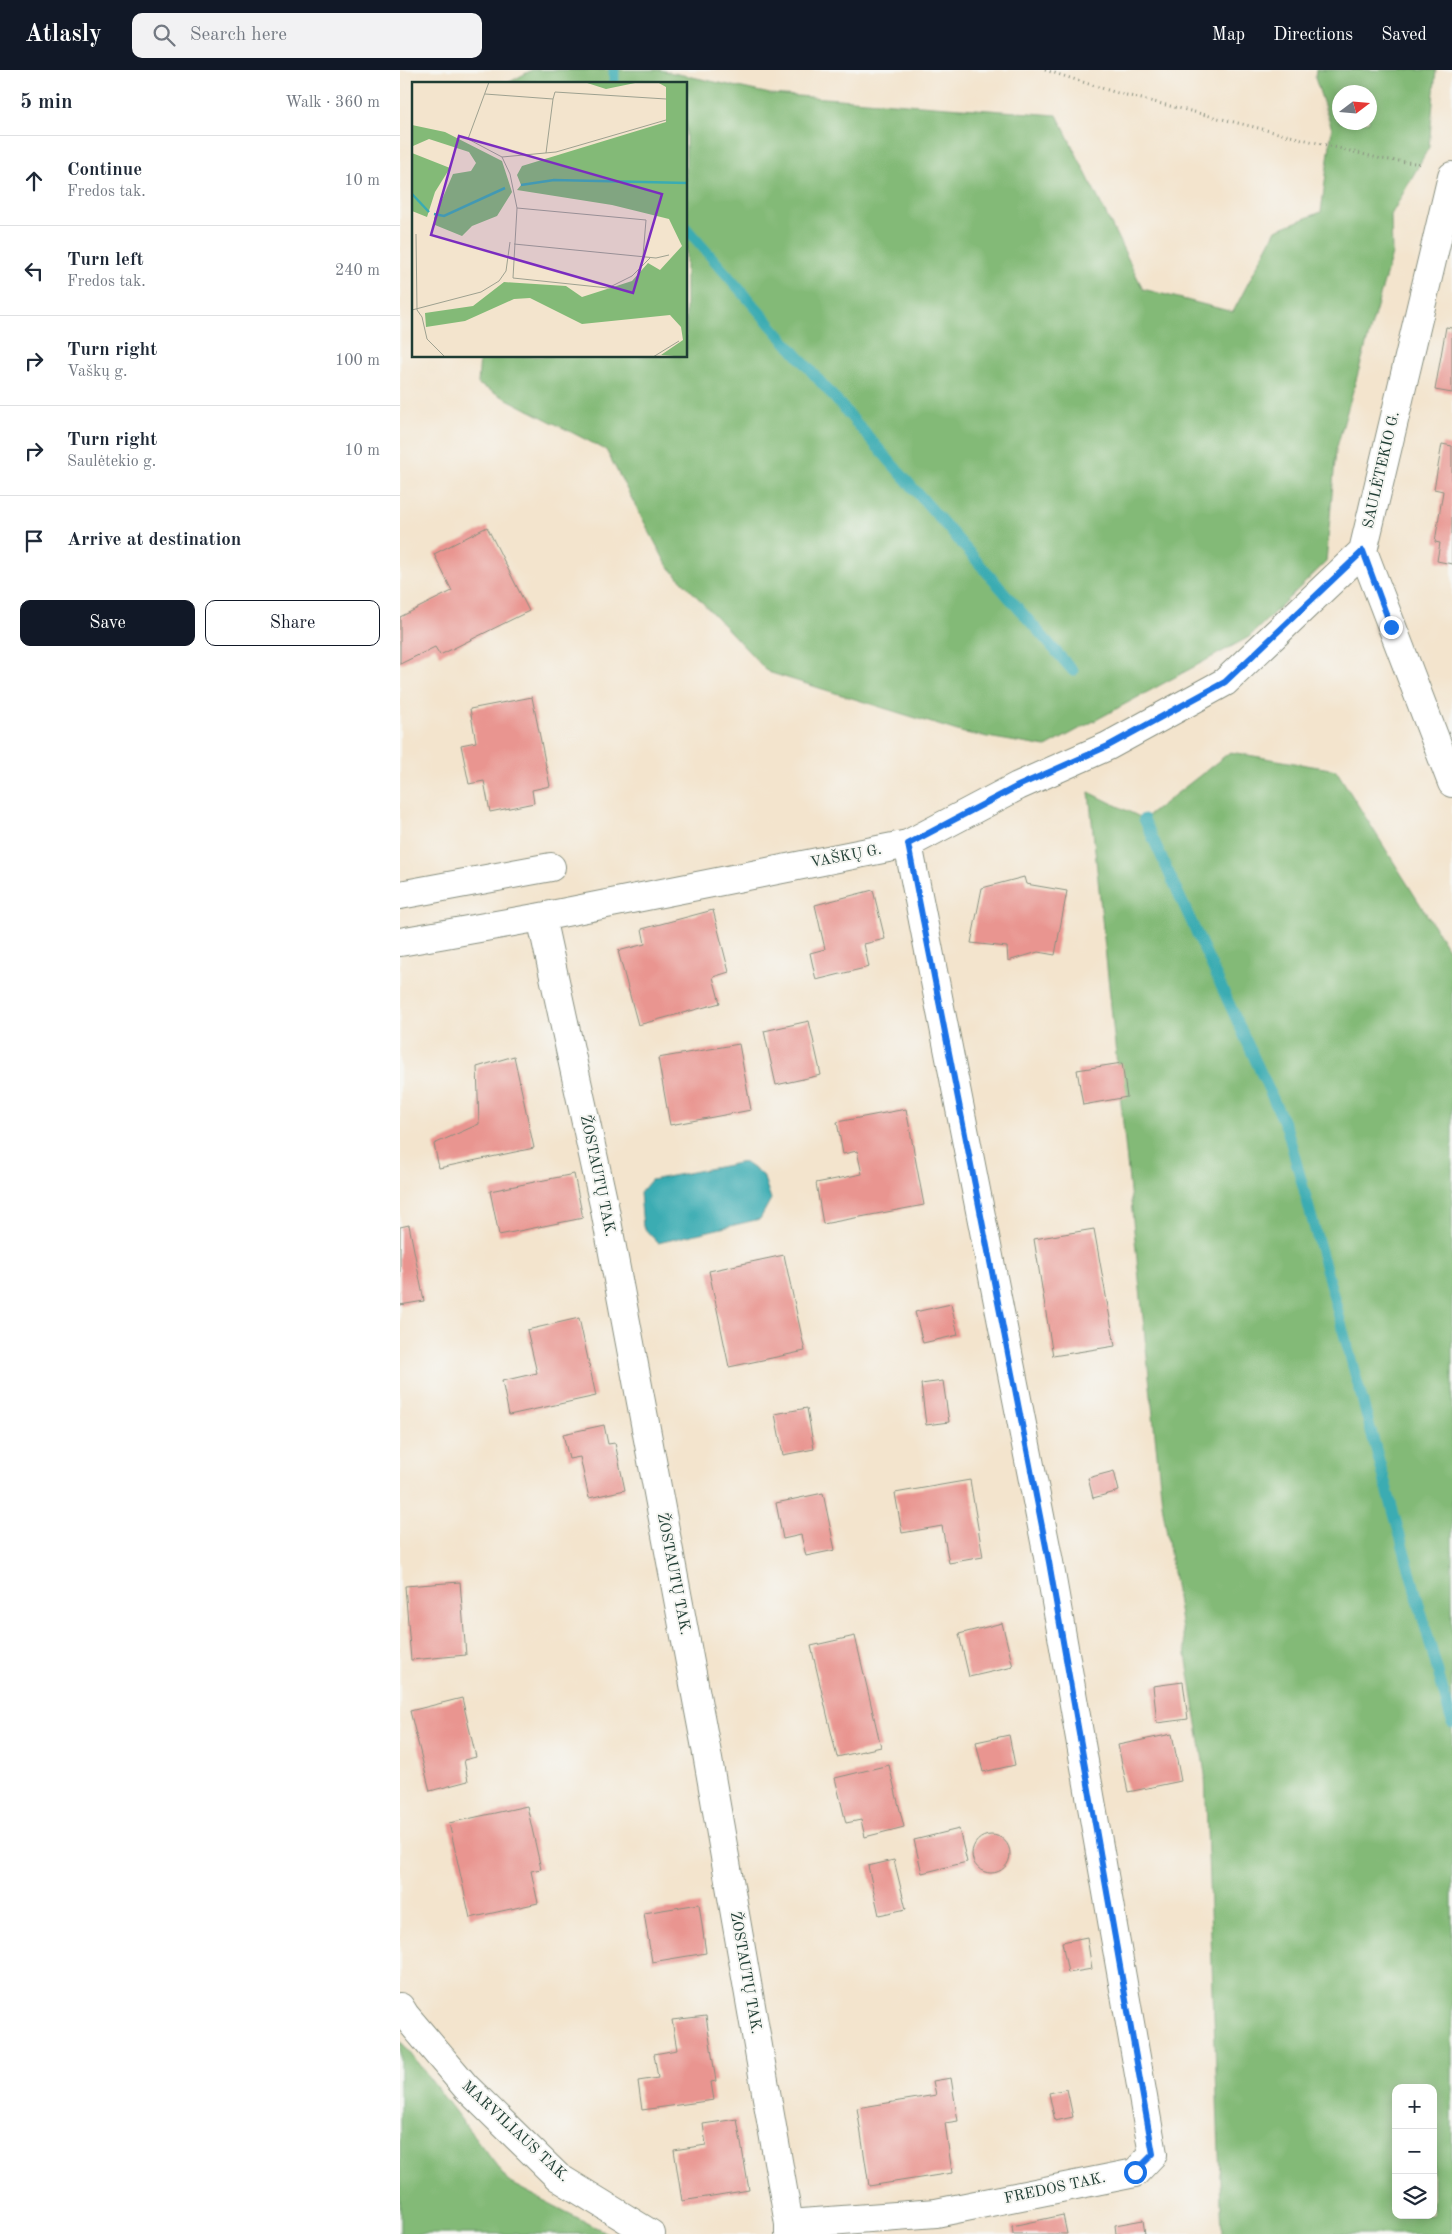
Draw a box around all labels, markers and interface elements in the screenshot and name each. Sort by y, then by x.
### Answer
search box [132,13,482,58]
icon: search [150,21,178,49]
text: Atlasly [25,23,102,47]
text: Search here [190,26,287,45]
text: Map [1212,26,1245,44]
text: Directions [1273,26,1353,44]
text: Saved [1381,26,1427,44]
inset map [412,82,688,358]
north arrow [1332,85,1377,130]
text: 5 min [20,92,73,113]
text: Walk · 360 m [285,95,380,111]
text: Continue [67,161,142,180]
icon: ahead [20,167,48,195]
text: 10 m [344,173,380,189]
text: Fredos tak. [67,184,146,200]
text: Turn left [67,251,144,270]
icon: left [20,257,48,285]
text: 240 m [335,263,380,279]
text: Fredos tak. [67,274,146,290]
text: Turn right [67,341,157,360]
icon: right [20,347,48,375]
text: 100 m [335,353,380,369]
text: Vaškų g. [67,364,127,380]
street label: SAULĖTEKIO G. [1358,410,1403,530]
text: Turn right [67,431,157,450]
icon: right [20,437,48,465]
text: 10 m [344,443,380,459]
text: Saulėtekio g. [67,454,156,470]
icon: arrive [20,527,48,555]
text: Arrive at destination [67,531,241,550]
button: Save [20,600,195,646]
button: Share [205,600,380,646]
route end [1380,616,1403,639]
street label: VAŠKŲ G. [808,840,883,871]
street label: ŽOSTAUTŲ TAK. [577,1113,620,1238]
street label: ŽOSTAUTŲ TAK. [654,1511,695,1636]
street label: ŽOSTAUTŲ TAK. [727,1910,766,2035]
street label: MARVILIAUS TAK. [459,2079,571,2185]
map controls [1392,2084,1437,2219]
button: + [1392,2084,1437,2129]
button: − [1392,2129,1437,2174]
route start [1124,2161,1147,2184]
street label: FREDOS TAK. [1003,2171,1107,2207]
button: layers [1392,2174,1437,2219]

